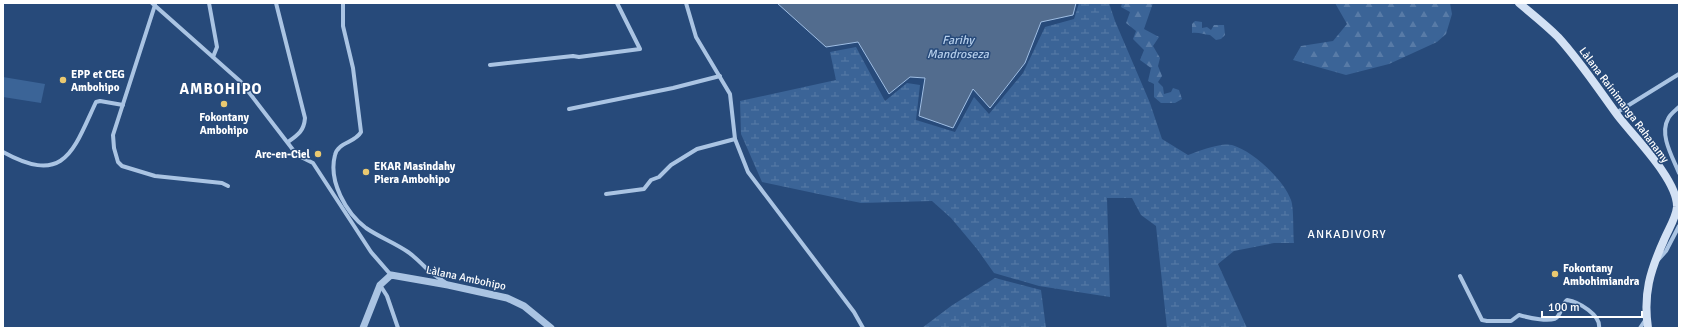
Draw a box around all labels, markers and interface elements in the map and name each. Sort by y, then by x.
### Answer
water label: Farihy Mandroseza [927,33,990,62]
street label: Làlana Rainimanga Rahanamy [1576,45,1672,166]
place label: EPP et CEG Ambohipo [71,68,125,94]
marker: EPP et CEG Ambohipo [58,75,68,85]
district label: AMBOHIPO [179,80,263,98]
marker: Fokontany Ambohipo [219,99,229,109]
place label: Fokontany Ambohipo [199,111,249,137]
place label: Arc-en-Ciel [255,148,311,161]
marker: Arc-en-Ciel [313,149,323,159]
place label: EKAR Masindahy Piera Ambohipo [374,160,456,186]
marker: EKAR Masindahy Piera Ambohipo [361,167,371,177]
district label: ANKADIVORY [1308,227,1386,242]
place label: Fokontany Ambohimiandra [1563,262,1640,288]
street label: Làlana Ambohipo [425,263,508,293]
marker: Fokontany Ambohimiandra [1550,269,1560,279]
scale bar [1542,293,1642,319]
text: 100 m [1548,300,1580,315]

